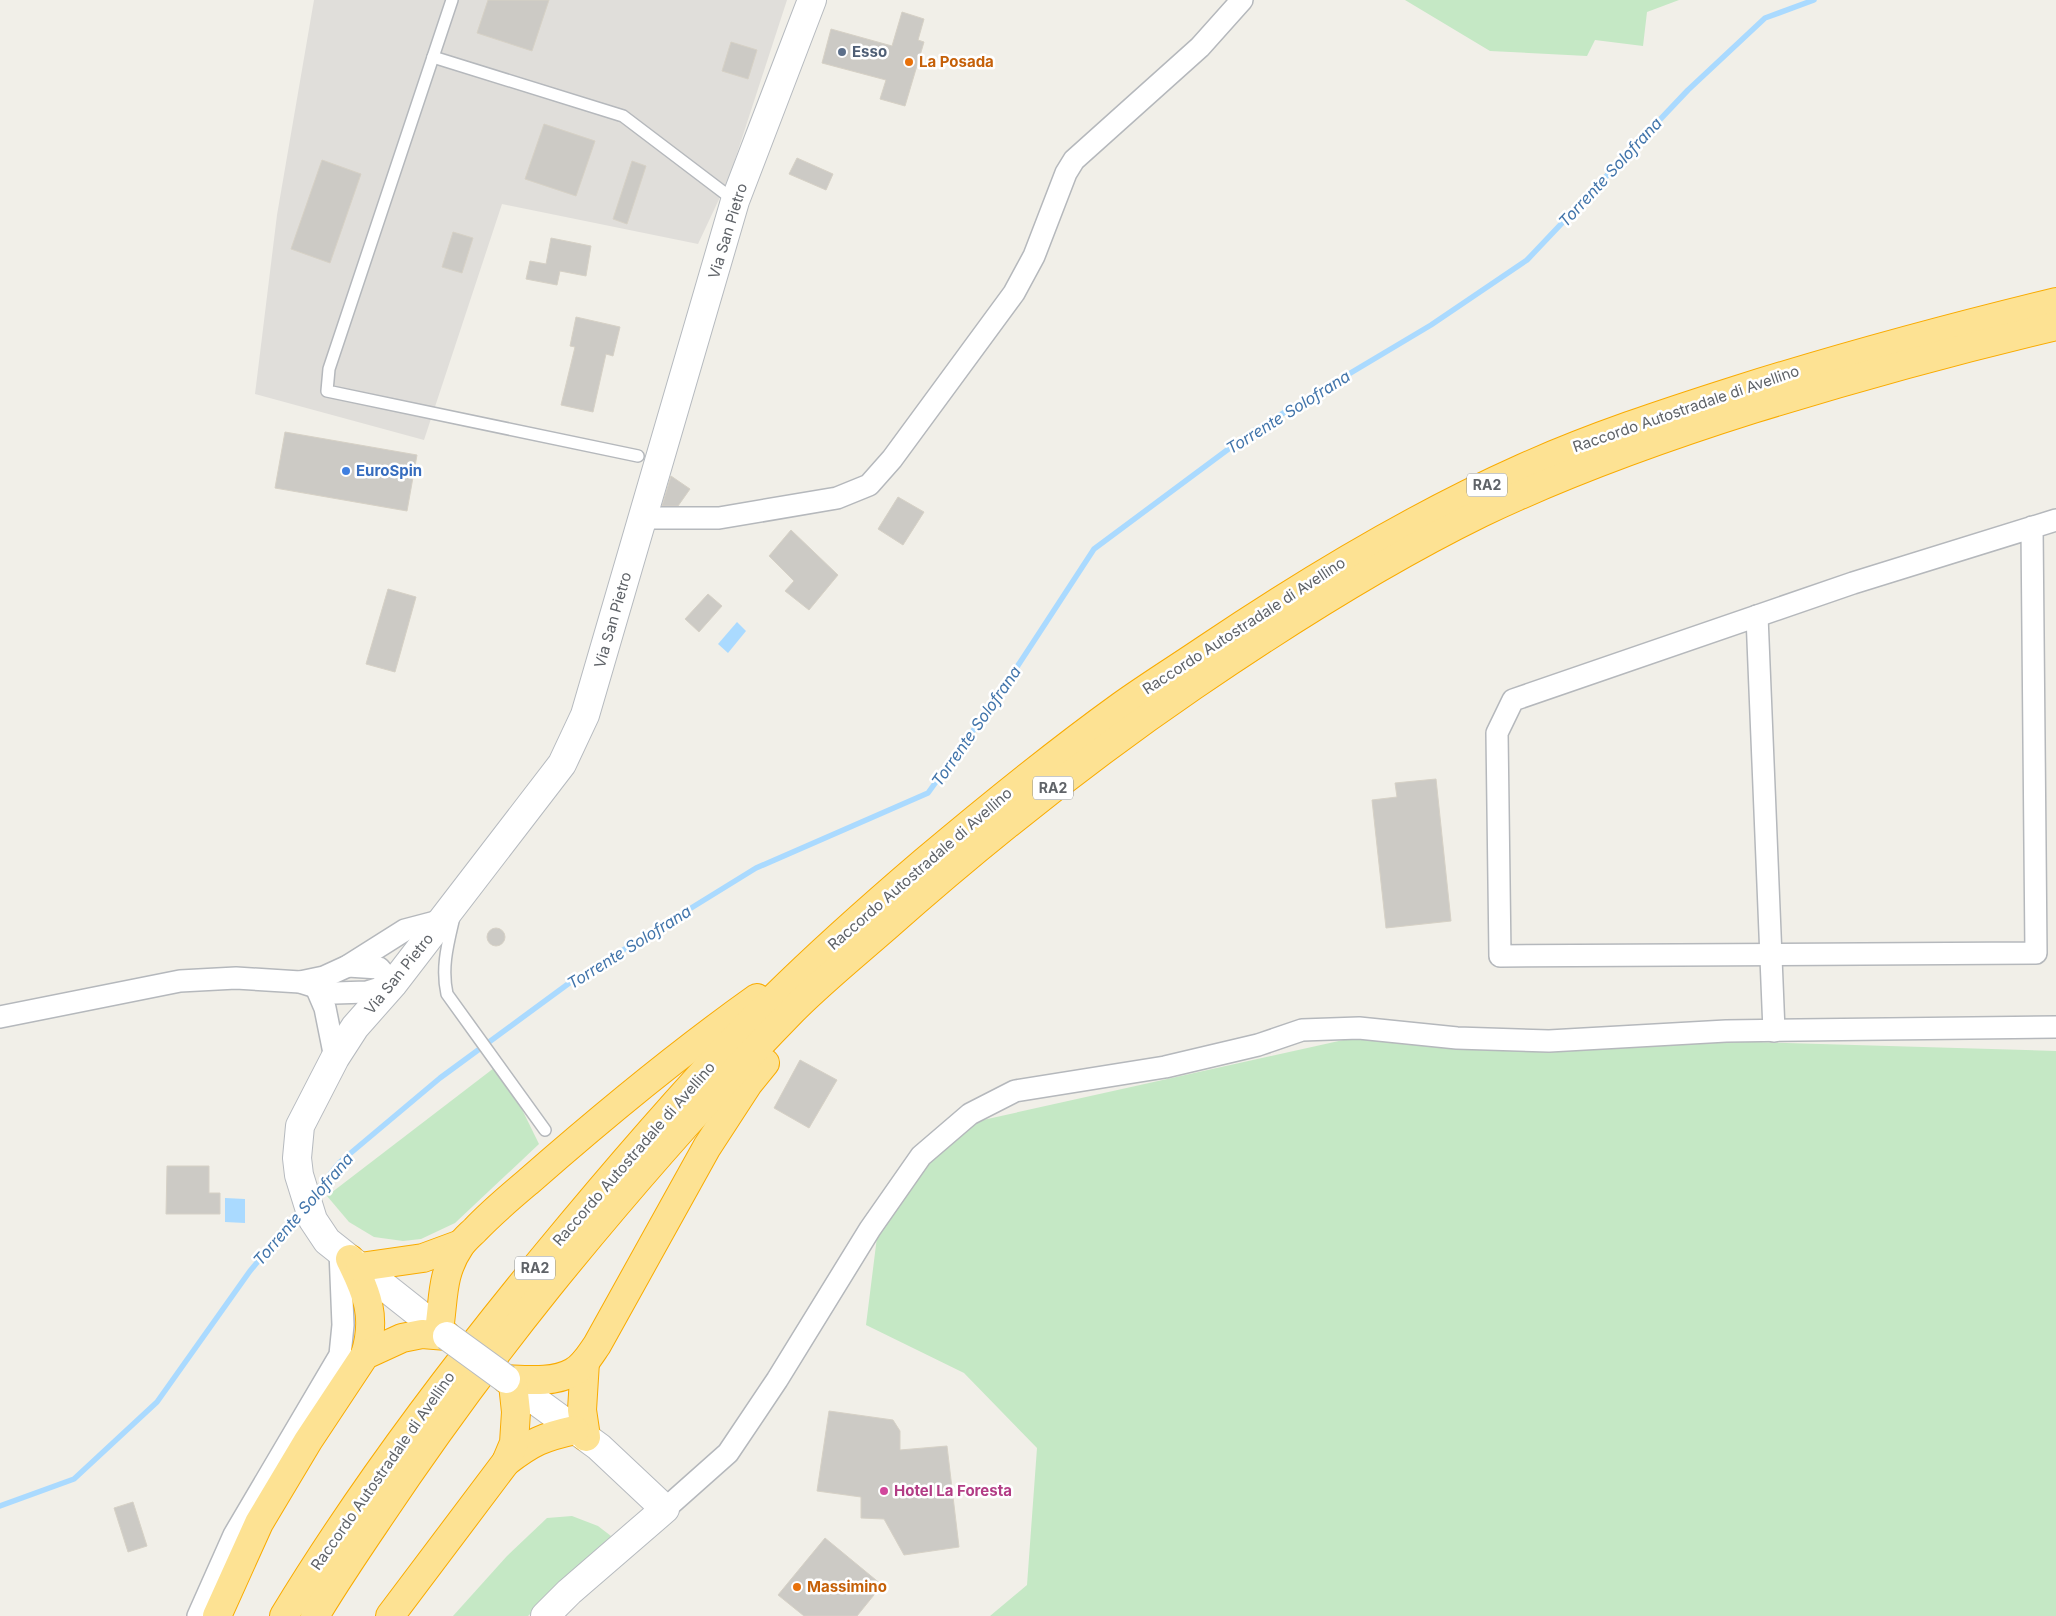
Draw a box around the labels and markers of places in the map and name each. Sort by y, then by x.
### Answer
place label: Esso [852,42,887,61]
marker: Esso [836,46,848,58]
place label: La Posada [919,52,994,71]
marker: La Posada [903,56,915,68]
place label: EuroSpin [356,461,422,480]
marker: EuroSpin [340,465,352,477]
place label: Hotel La Foresta [894,1481,1012,1500]
marker: Hotel La Foresta [878,1485,890,1497]
place label: Massimino [807,1577,887,1596]
marker: Massimino [791,1581,803,1593]

